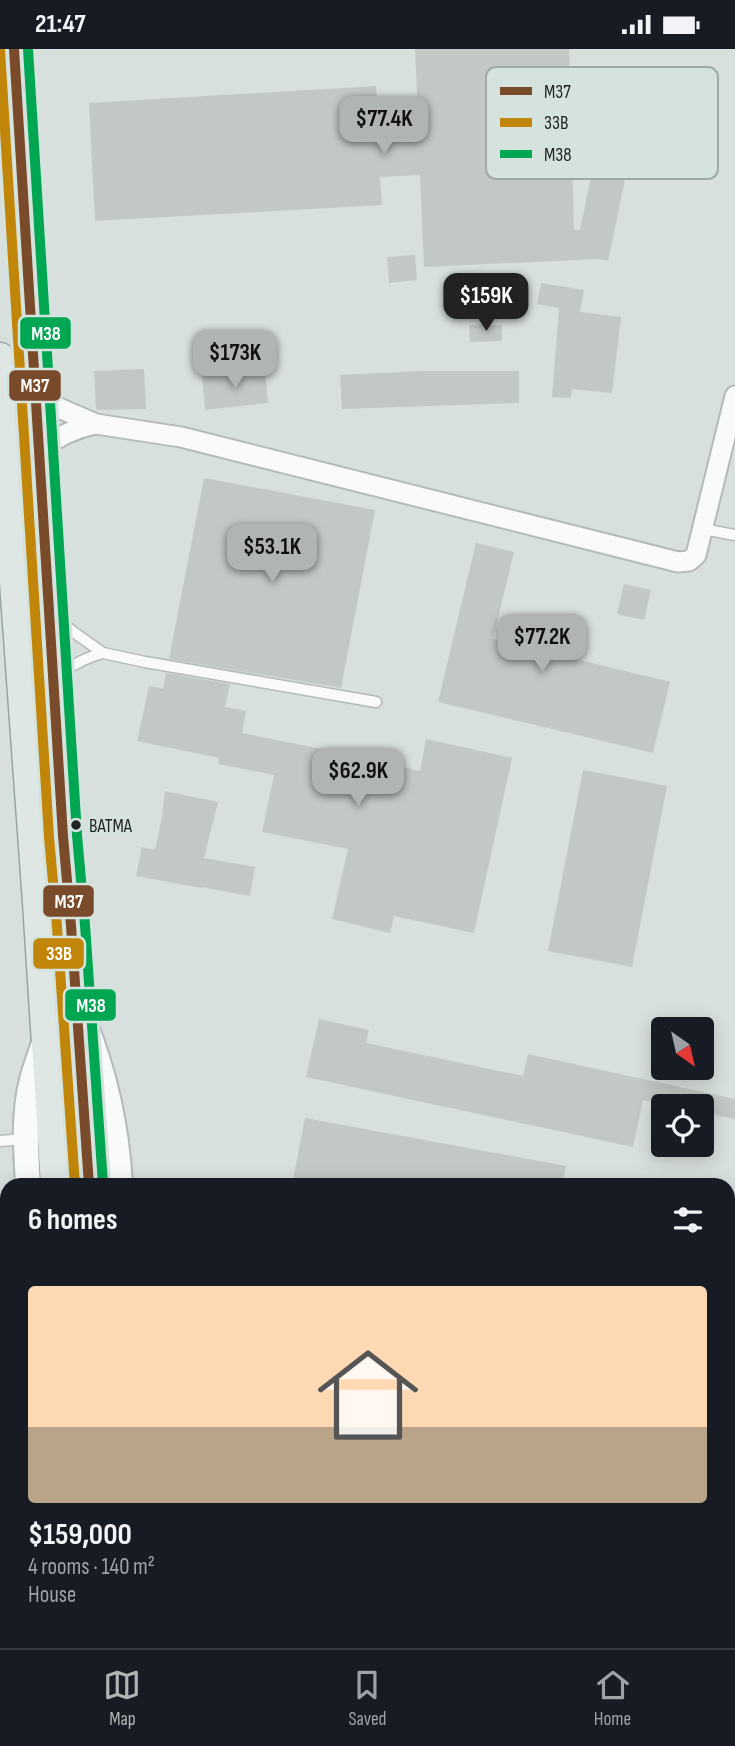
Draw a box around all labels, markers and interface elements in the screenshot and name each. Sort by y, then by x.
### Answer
text: 21:47 [35,9,86,40]
legend [486,67,718,179]
text: M37 [544,81,571,104]
pin: $77.4K [327,97,441,156]
text: $77.4K [355,105,413,133]
text: 33B [544,112,568,135]
text: M38 [544,144,572,167]
pin: $159K [437,273,535,333]
text: $159K [459,282,513,310]
line badge: M38 [19,316,72,350]
text: M38 [31,323,61,346]
pin: $173K [186,331,284,390]
text: $173K [209,339,261,367]
line badge: M37 [8,369,62,402]
text: M37 [21,375,50,398]
pin: $53.1K [215,525,329,584]
text: $53.1K [243,533,301,561]
pin: $77.2K [485,615,599,674]
text: $77.2K [514,623,570,651]
pin: $62.9K [301,749,415,808]
text: $62.9K [328,757,388,785]
place label: BATMA [89,815,133,838]
marker: BATMA [69,818,83,832]
line badge: M37 [42,884,95,918]
text: M37 [55,891,84,914]
line badge: 33B [32,937,85,970]
text: 33B [46,943,72,966]
line badge: M38 [64,988,117,1022]
text: M38 [76,995,106,1018]
north arrow [651,1017,714,1080]
map controls [651,1017,714,1157]
button: locate [651,1094,714,1157]
icon: filters [669,1201,707,1239]
text: 6 homes [28,1202,117,1238]
icon: home [305,1332,431,1458]
text: $159,000 [28,1517,132,1553]
text: 4 rooms · 140 m² [28,1553,155,1581]
text: House [28,1581,76,1609]
tab: Map [103,1666,141,1731]
tab: Saved [348,1666,387,1731]
tab: Home [594,1666,632,1731]

